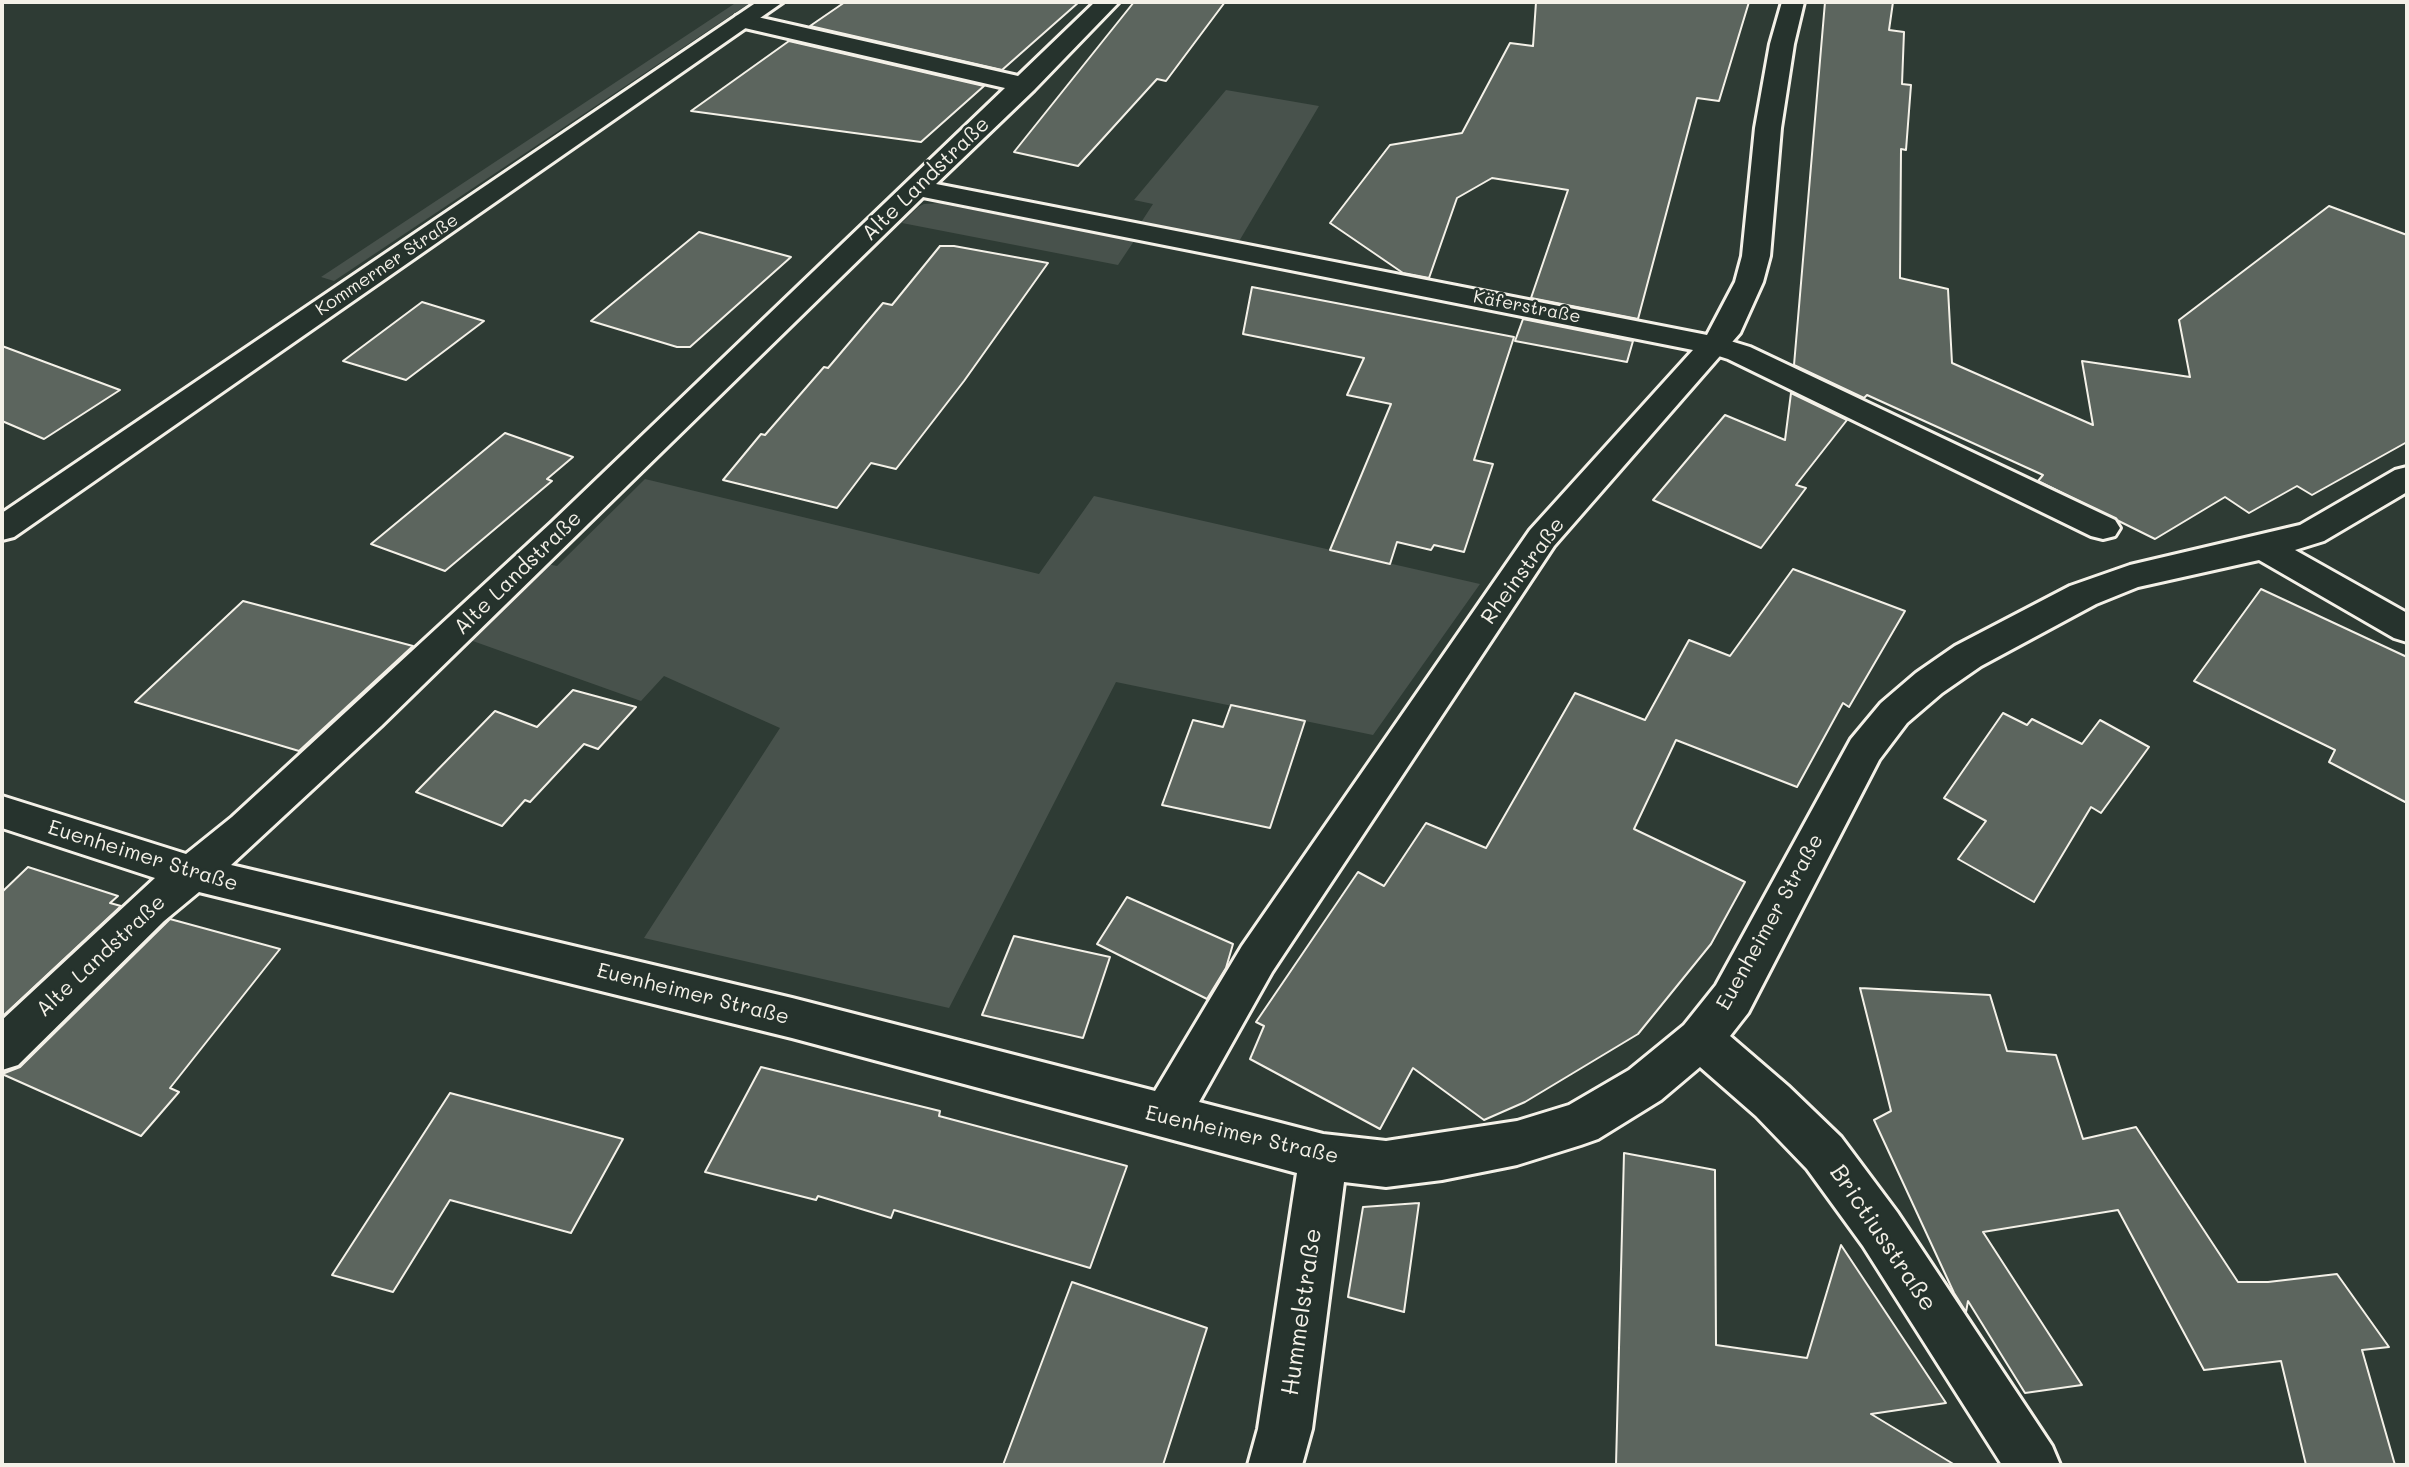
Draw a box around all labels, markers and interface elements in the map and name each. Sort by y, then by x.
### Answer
street label: Alte Landstraße [857,112,995,246]
street label: Kommerner Straße [312,209,462,321]
street label: Käferstraße [1472,286,1582,328]
street label: Alte Landstraße [449,506,587,640]
street label: Rheinstraße [1476,513,1570,629]
street label: Euenheimer Straße [45,815,241,897]
street label: Euenheimer Straße [1711,830,1829,1014]
street label: Alte Landstraße [31,890,171,1022]
street label: Euenheimer Straße [594,958,792,1030]
street label: Euenheimer Straße [1143,1101,1341,1169]
street label: Brictiusstraße [1823,1159,1943,1317]
street label: Hummelstraße [1276,1226,1328,1398]

